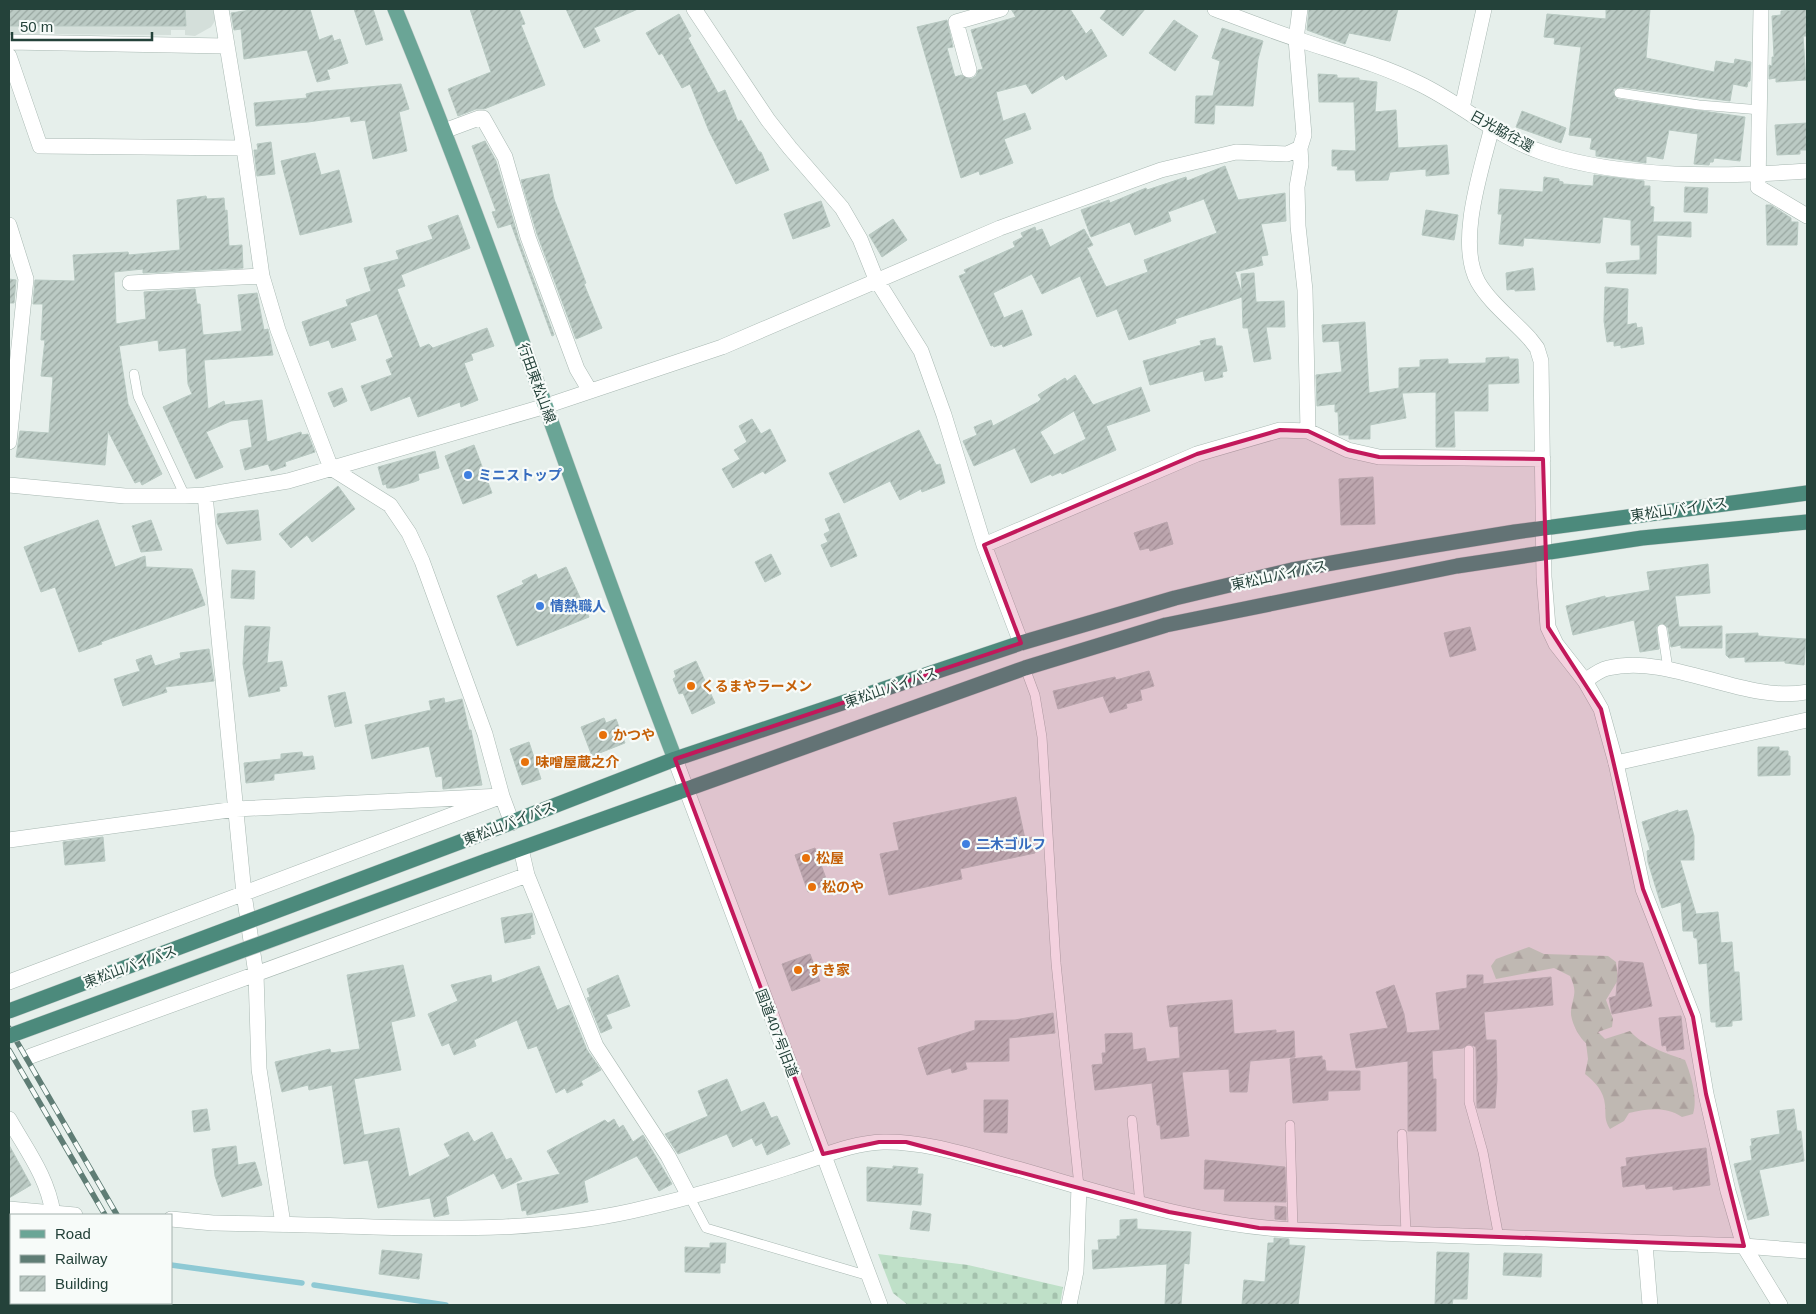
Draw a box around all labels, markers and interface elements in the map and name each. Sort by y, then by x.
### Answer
scale bar [12,10,152,42]
text: 50 m [20,18,53,35]
street label: 日光脇往還 [1468,107,1536,155]
street label: 行田東松山線 [515,341,559,425]
place label: ミニストップ [478,467,562,483]
marker: ミニストップ [462,469,474,481]
street label: 東松山バイパス [1629,494,1729,524]
street label: 東松山バイパス [1230,557,1328,593]
place label: 情熱職人 [550,598,606,614]
marker: 情熱職人 [534,600,546,612]
street label: 東松山バイパス [842,664,940,710]
place label: くるまやラーメン [701,678,812,694]
marker: くるまやラーメン [685,680,697,692]
place label: かつや [613,727,655,743]
marker: かつや [597,729,609,741]
place label: 味噌屋蔵之介 [535,754,620,770]
marker: 味噌屋蔵之介 [519,756,531,768]
street label: 東松山バイパス [461,798,557,848]
place label: 二木ゴルフ [976,836,1046,852]
marker: 二木ゴルフ [960,838,972,850]
place label: 松屋 [816,850,844,866]
marker: 松屋 [800,852,812,864]
place label: 松のや [822,879,864,895]
marker: 松のや [806,881,818,893]
street label: 東松山バイパス [81,942,179,990]
place label: すき家 [808,962,850,978]
marker: すき家 [792,964,804,976]
street label: 国道407号旧道 [753,987,801,1079]
legend [10,1214,172,1304]
text: Road [55,1225,91,1242]
text: Railway [55,1250,108,1267]
text: Building [55,1275,108,1292]

